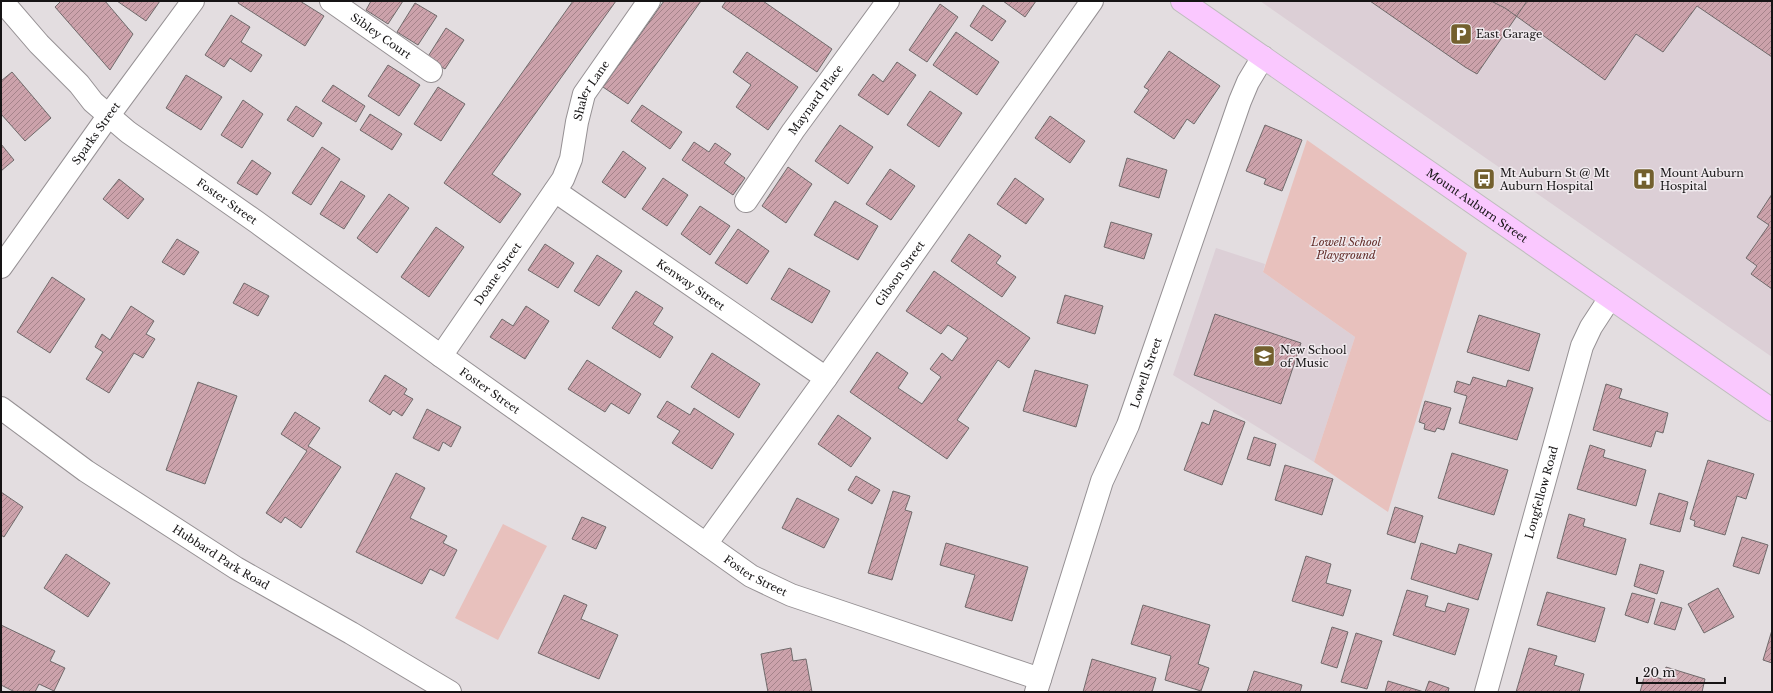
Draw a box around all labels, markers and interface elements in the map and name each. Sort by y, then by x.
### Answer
street label: Sibley Court [348,10,415,62]
parking icon: East Garage [1448,21,1474,47]
place label: East Garage [1476,27,1542,41]
street label: Shaler Lane [571,58,612,122]
street label: Maynard Place [785,62,846,138]
street label: Sparks Street [69,98,124,168]
street label: Mount Auburn Street [1424,166,1531,246]
bus stop icon: Mt Auburn St @ Mt Auburn Hospital [1471,166,1497,192]
place label: Mt Auburn St @ Mt Auburn Hospital [1499,166,1611,193]
hospital icon: Mount Auburn Hospital [1631,166,1657,192]
place label: Mount Auburn Hospital [1660,166,1744,193]
street label: Foster Street [194,175,261,228]
park label: Lowell School Playground [1310,235,1381,262]
street label: Gibson Street [872,237,928,309]
street label: Doane Street [471,239,525,308]
street label: Kenway Street [654,256,728,314]
street label: Lowell Street [1127,335,1165,410]
school or university icon: New School of Music [1251,343,1277,369]
place label: New School of Music [1280,343,1347,370]
street label: Foster Street [457,364,523,417]
street label: Longfellow Road [1522,444,1561,541]
street label: Hubbard Park Road [170,522,272,593]
street label: Foster Street [721,552,790,600]
scale bar [1637,659,1725,685]
text: 20 m [1643,665,1675,680]

